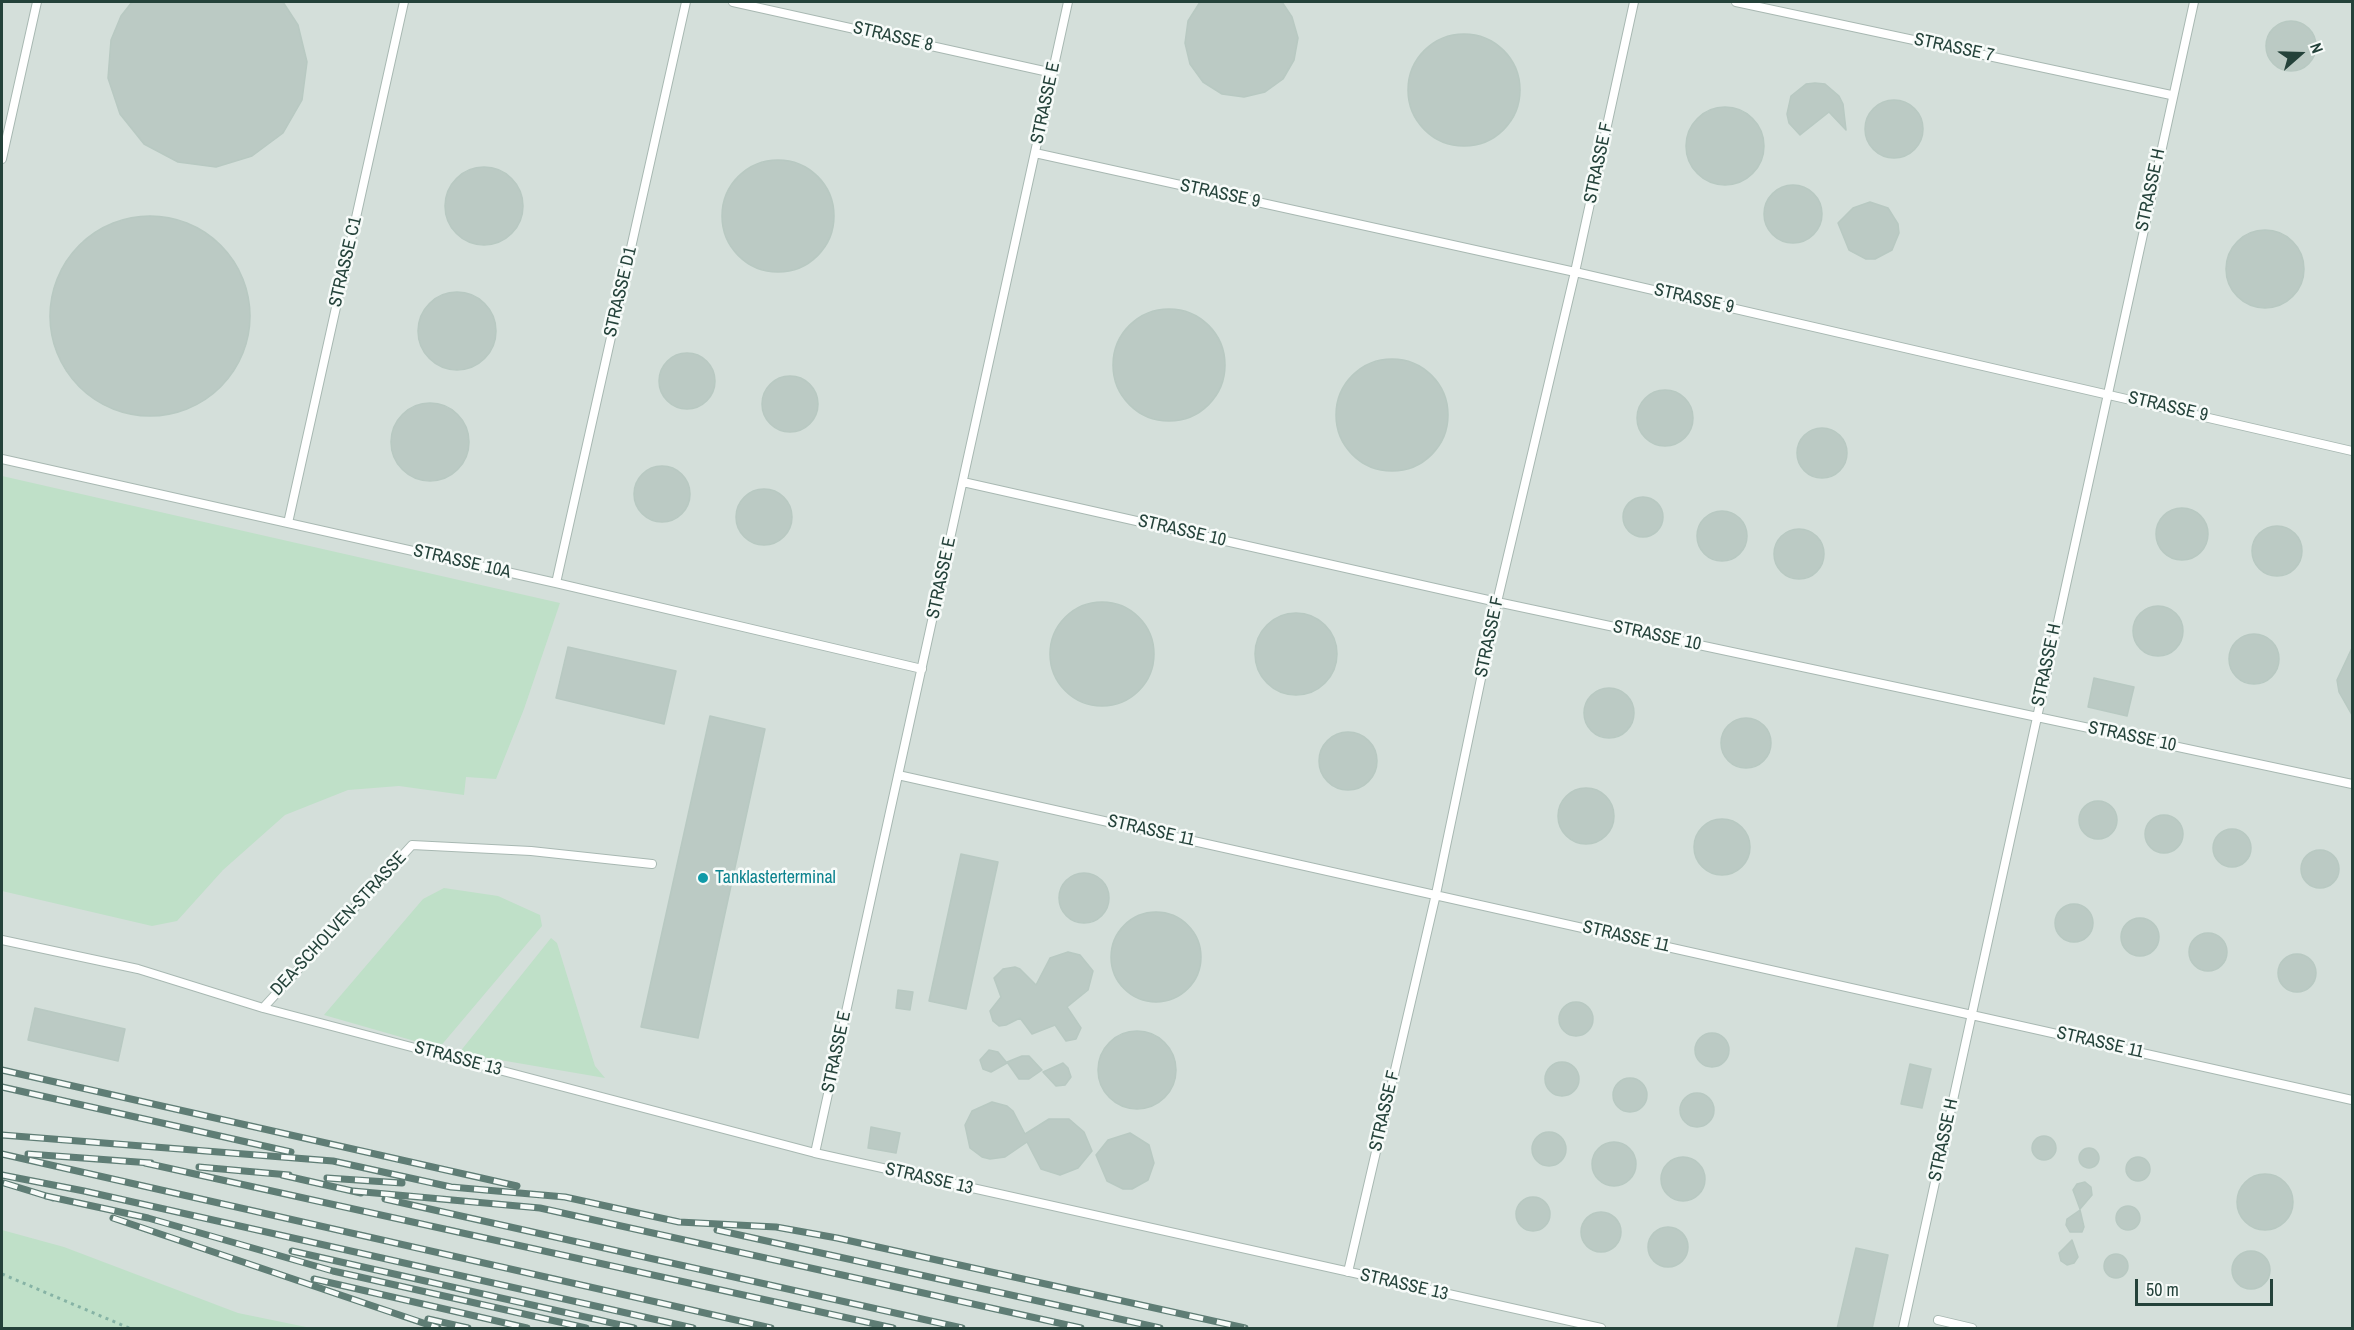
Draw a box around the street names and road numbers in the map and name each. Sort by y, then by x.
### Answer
street label: STRASSE 8 [851,17,935,57]
street label: STRASSE 7 [1912,29,1996,67]
street label: STRASSE E [1027,60,1065,146]
street label: STRASSE F [1580,121,1618,205]
street label: STRASSE H [2132,147,2170,233]
street label: STRASSE 9 [1178,175,1262,213]
street label: STRASSE C1 [325,215,367,309]
street label: STRASSE D1 [600,245,642,339]
street label: STRASSE 9 [1652,279,1736,319]
street label: STRASSE 9 [2126,387,2210,427]
street label: STRASSE 10 [1136,510,1228,552]
street label: STRASSE E [923,535,961,621]
street label: STRASSE 10A [411,540,513,584]
street label: STRASSE F [1471,595,1509,679]
street label: STRASSE 10 [1611,616,1703,656]
street label: STRASSE H [2028,622,2066,708]
street label: STRASSE 10 [2086,717,2178,757]
street label: STRASSE 11 [1106,811,1196,851]
street label: DEA-SCHOLVEN-STRASSE [267,847,411,1001]
street label: STRASSE 11 [1581,917,1671,957]
street label: STRASSE E [818,1009,856,1095]
street label: STRASSE 11 [2055,1023,2145,1063]
street label: STRASSE 13 [412,1037,504,1081]
street label: STRASSE F [1365,1069,1405,1153]
street label: STRASSE H [1925,1097,1963,1183]
street label: STRASSE 13 [883,1158,975,1200]
street label: STRASSE 13 [1358,1264,1450,1306]

